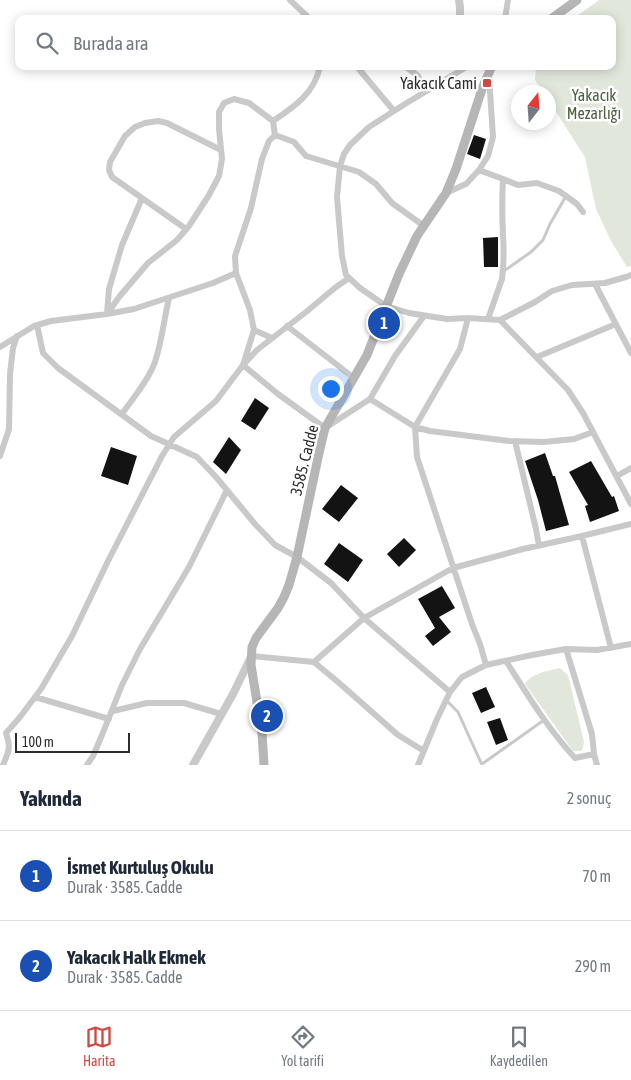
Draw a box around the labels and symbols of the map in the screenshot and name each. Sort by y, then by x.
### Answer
place label: Yakacık Cami [400,74,477,92]
marker: Yakacık Cami [481,77,493,89]
north arrow [511,85,556,130]
park label: Yakacık Mezarlığı [567,86,621,123]
pin: 1 [368,304,400,342]
your location [318,376,344,402]
street label: 3585. Cadde [287,423,321,497]
pin: 2 [251,697,283,735]
scale bar [15,730,130,753]

